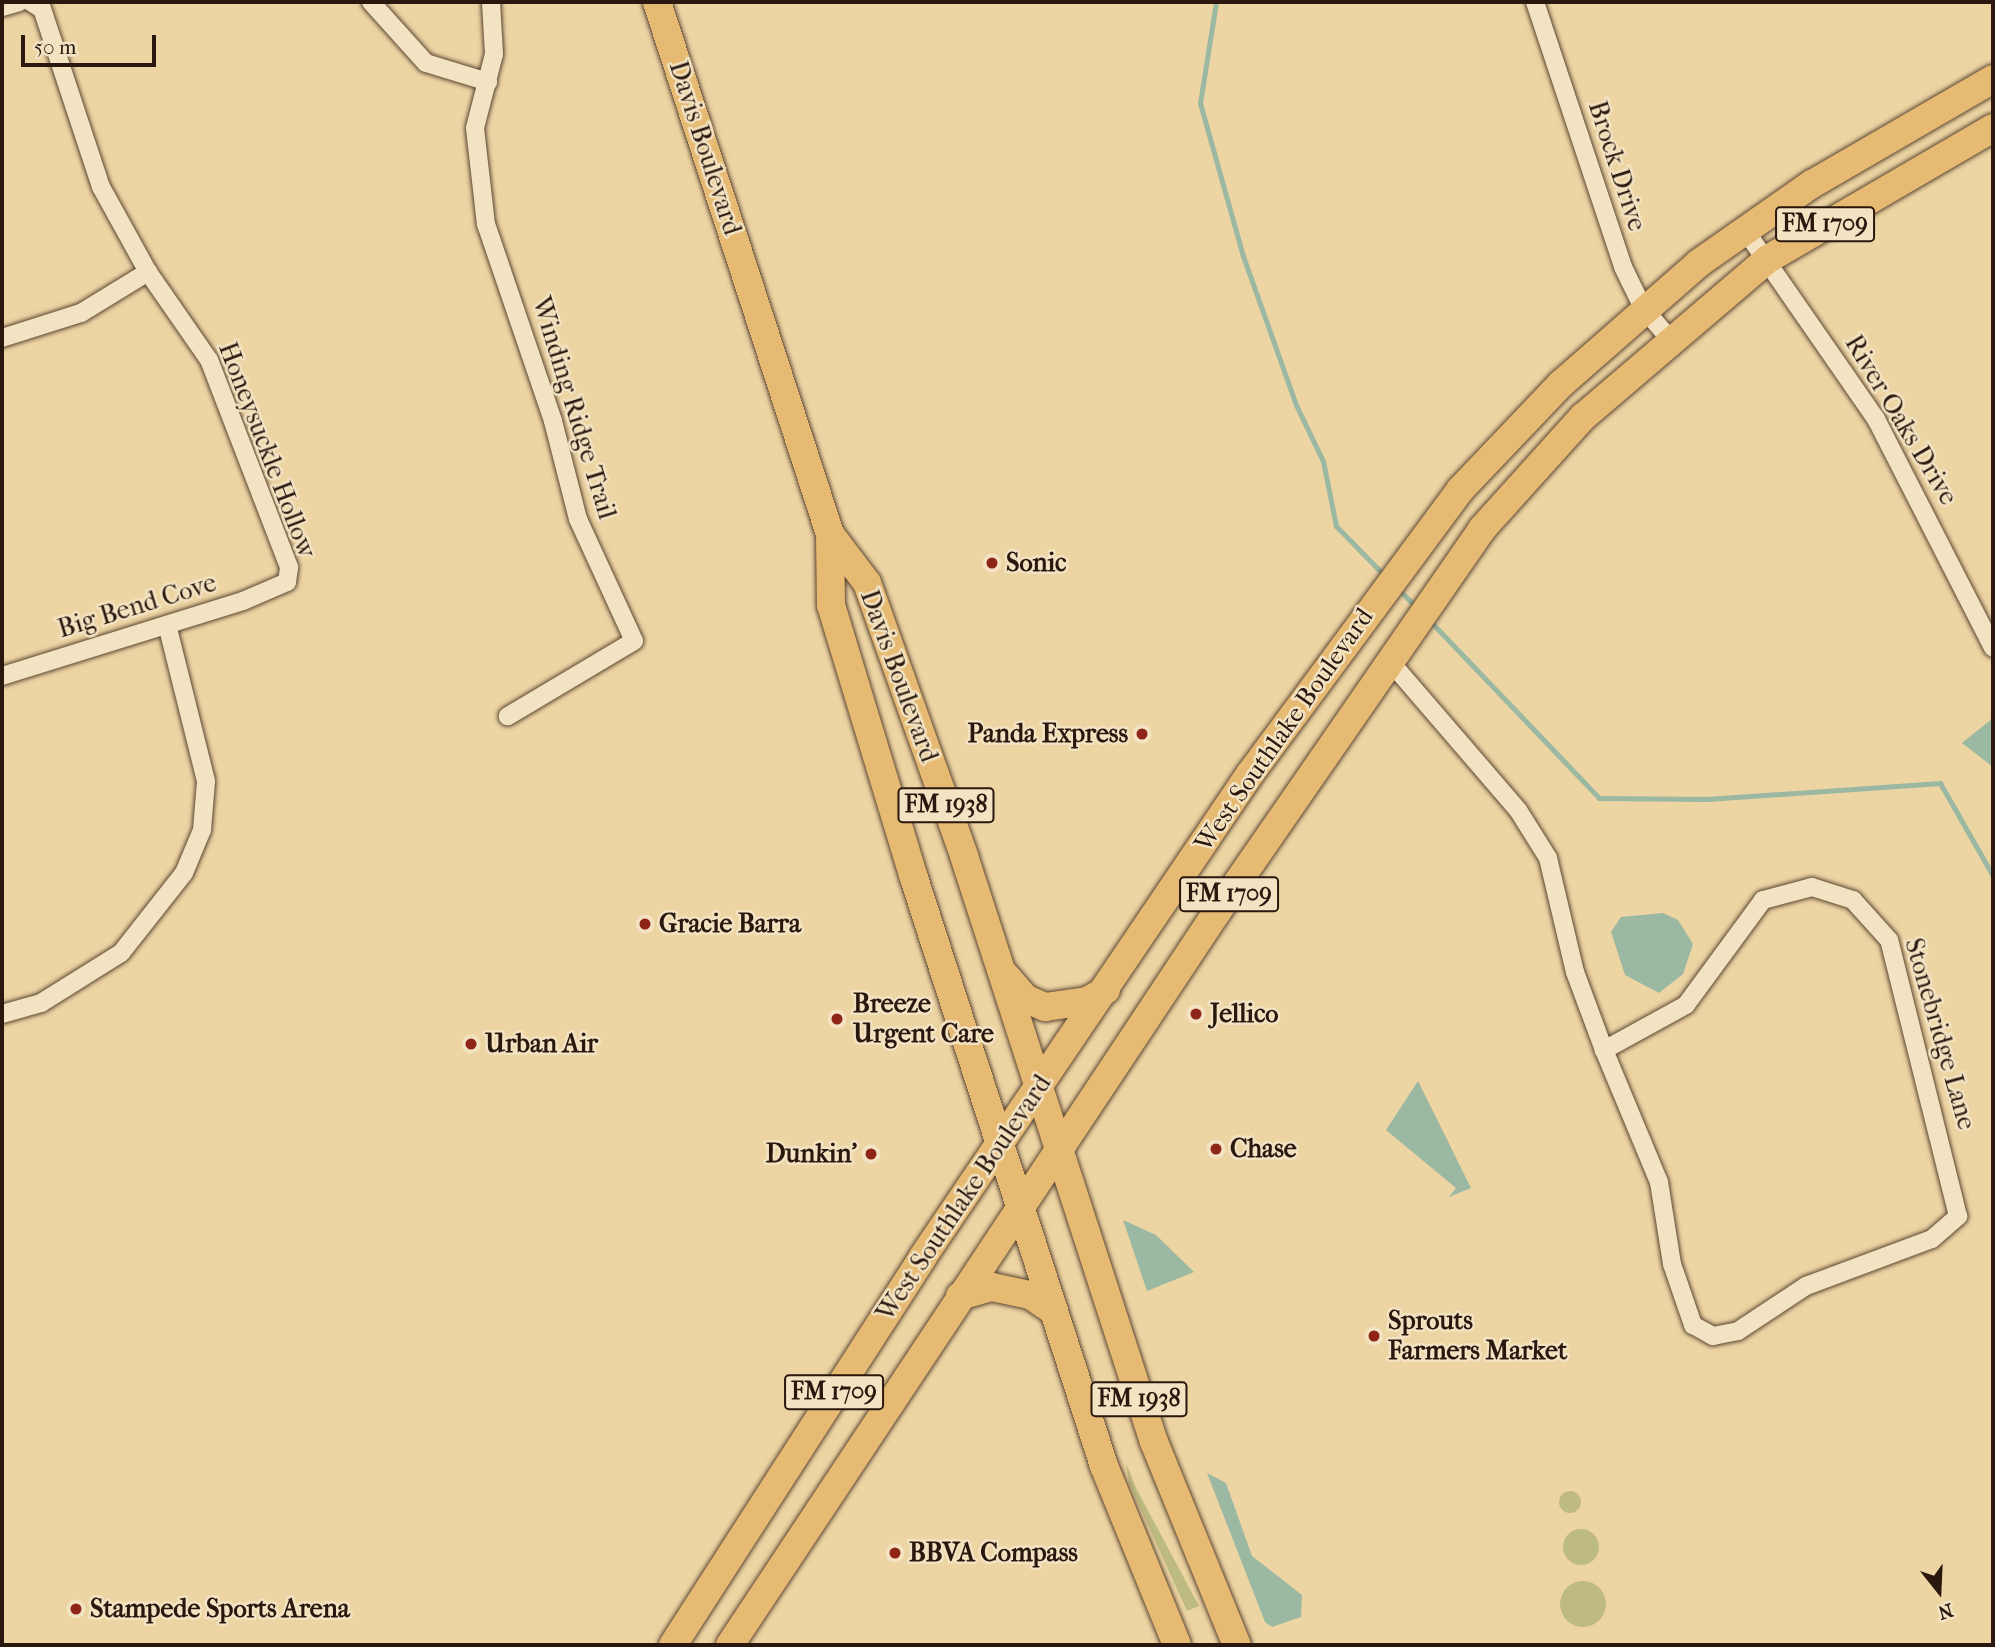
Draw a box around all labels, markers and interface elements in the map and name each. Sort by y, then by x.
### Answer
scale bar [24,21,159,65]
text: 50 m [34,35,77,59]
street label: Davis Boulevard [662,57,748,239]
street label: Brock Drive [1581,97,1653,235]
road number: FM 1709 [1774,204,1876,244]
street label: Winding Ridge Trail [525,293,623,523]
street label: River Oaks Drive [1838,329,1964,511]
street label: Honeysuckle Hollow [212,338,322,562]
place label: Sonic [1006,547,1067,579]
marker: Sonic [984,555,1000,571]
street label: Big Bend Cove [54,567,220,645]
street label: Davis Boulevard [853,586,945,766]
street label: West Southlake Boulevard [1188,602,1380,858]
place label: Panda Express [967,718,1128,750]
marker: Panda Express [1134,726,1150,742]
road number: FM 1938 [897,784,995,826]
road number: FM 1709 [1178,874,1280,914]
place label: Gracie Barra [659,908,801,940]
marker: Gracie Barra [637,916,653,932]
street label: Stonebridge Lane [1898,935,1982,1133]
place label: Breeze Urgent Care [853,988,994,1050]
place label: Jellico [1210,998,1279,1030]
marker: Jellico [1188,1006,1204,1022]
marker: Breeze Urgent Care [827,1009,847,1029]
place label: Urban Air [485,1028,598,1060]
marker: Urban Air [463,1036,479,1052]
street label: West Southlake Boulevard [870,1069,1058,1327]
place label: Chase [1230,1133,1297,1165]
place label: Dunkin' [766,1138,857,1170]
marker: Chase [1208,1141,1224,1157]
marker: Dunkin' [863,1146,879,1162]
place label: Sprouts Farmers Market [1388,1305,1567,1366]
marker: Sprouts Farmers Market [1366,1328,1382,1344]
road number: FM 1709 [783,1372,885,1412]
road number: FM 1938 [1090,1378,1188,1420]
place label: BBVA Compass [909,1537,1078,1569]
marker: BBVA Compass [887,1545,903,1561]
north arrow [1904,1556,1974,1626]
place label: Stampede Sports Arena [90,1593,350,1625]
text: N [1935,1598,1956,1624]
marker: Stampede Sports Arena [68,1601,84,1617]

